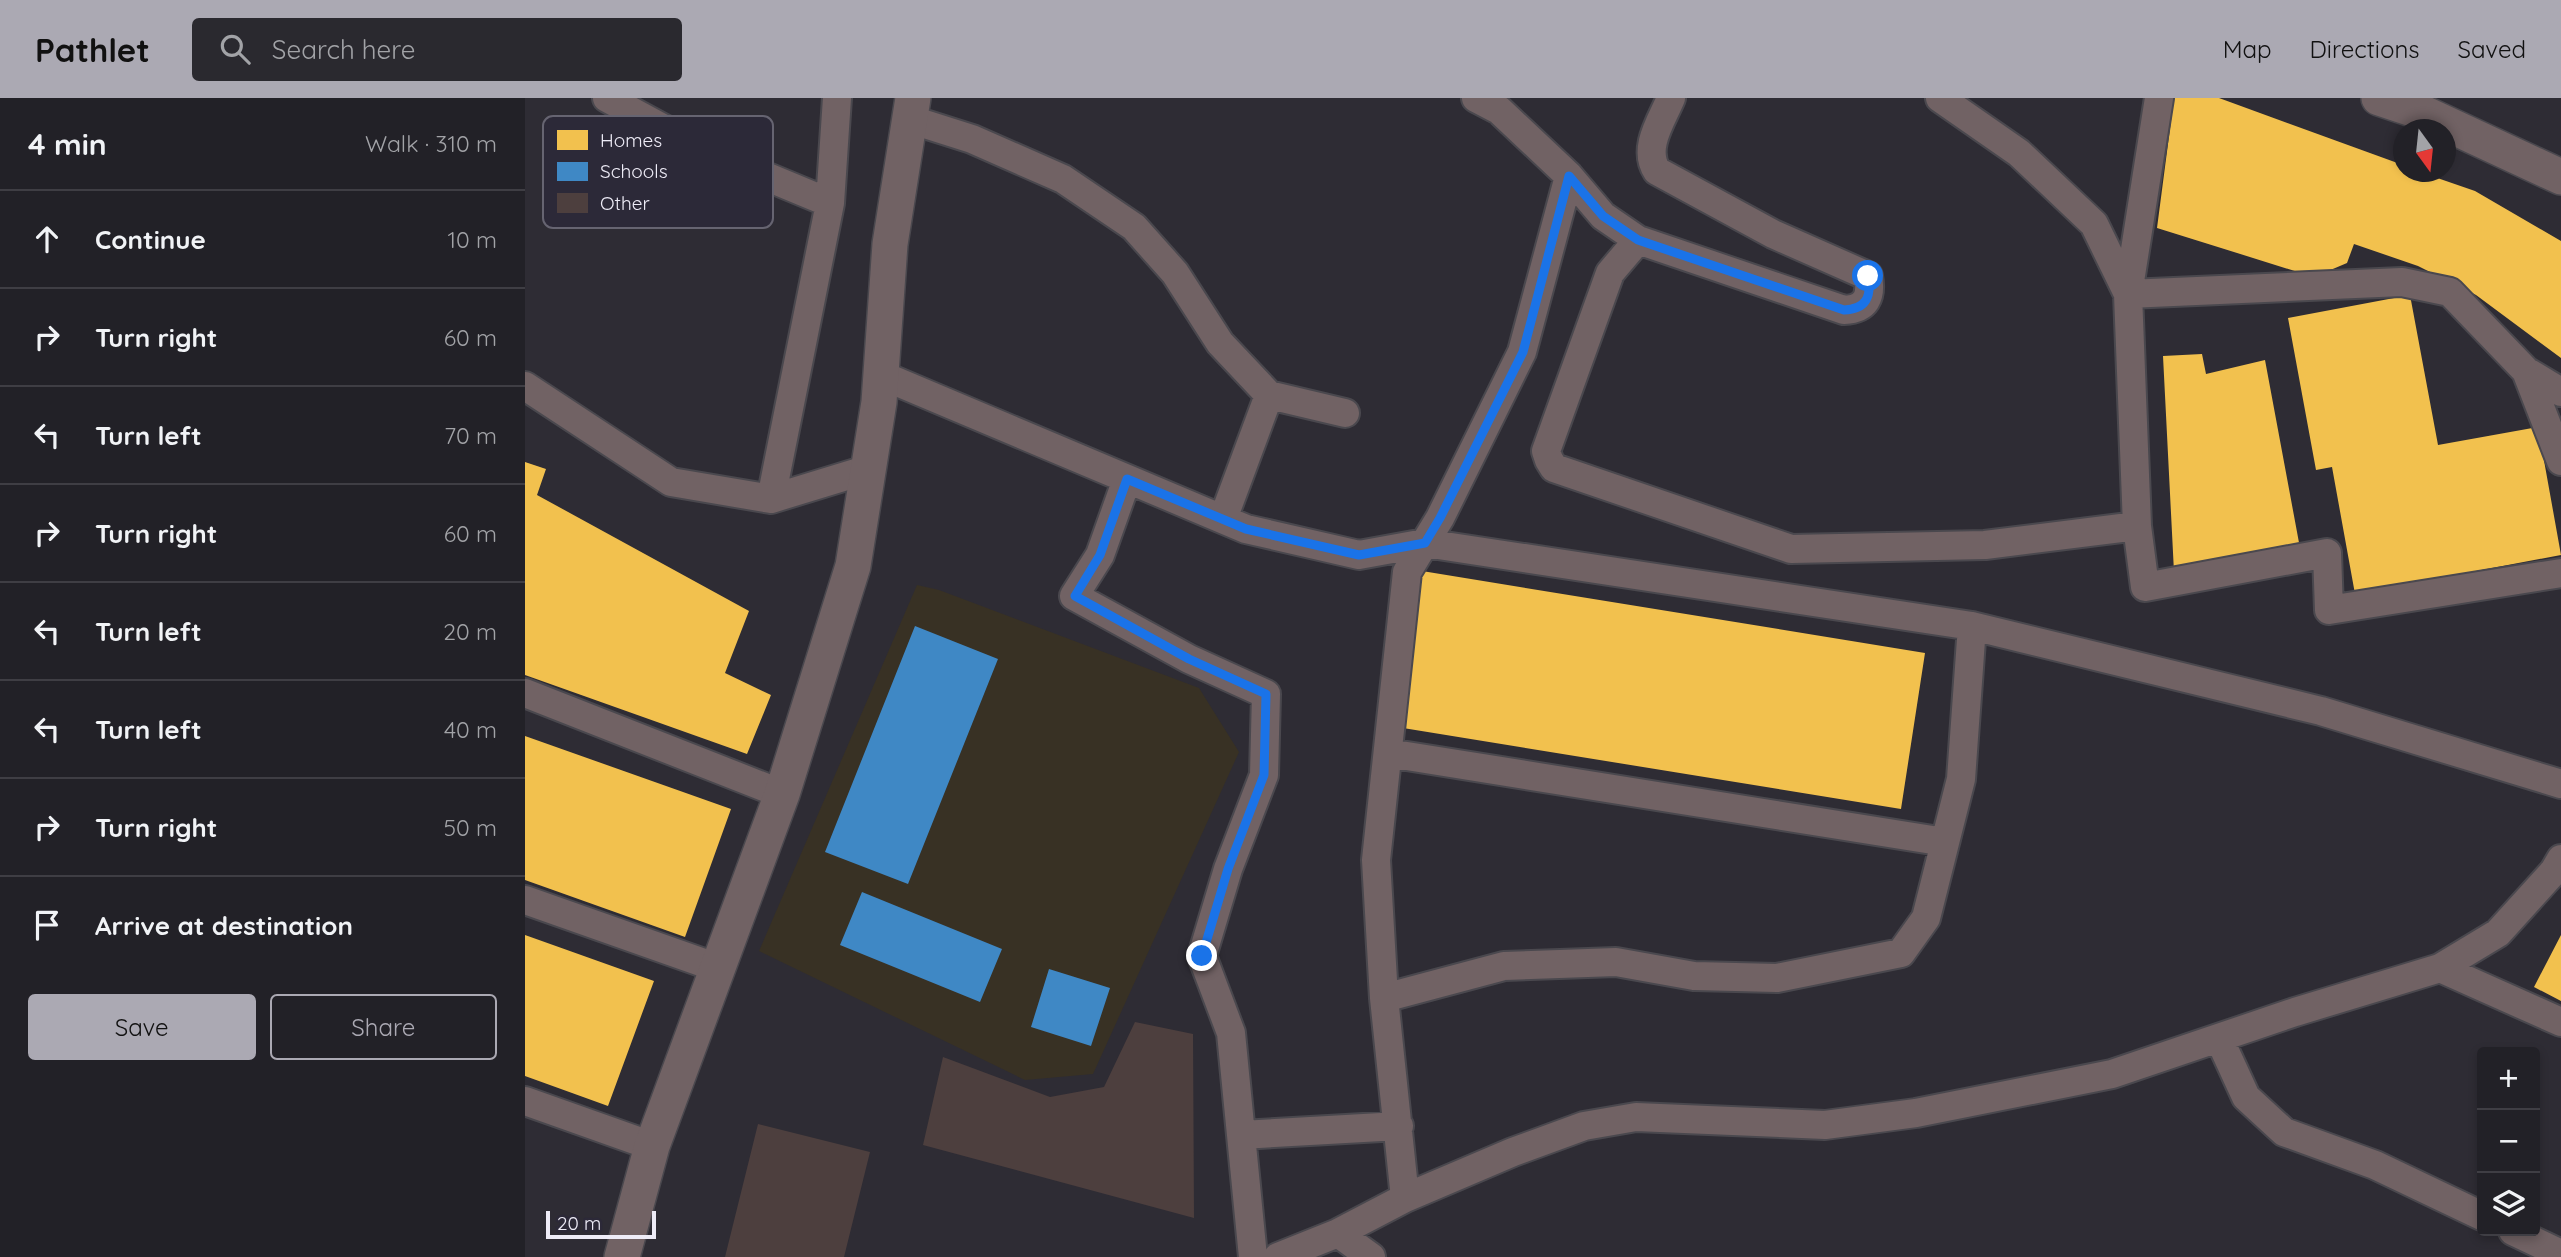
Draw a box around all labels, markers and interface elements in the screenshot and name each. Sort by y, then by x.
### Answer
search box [192,18,682,81]
text: Pathlet [35,29,150,70]
icon: search [216,30,254,68]
text: Search here [272,33,415,66]
text: Map [2223,34,2272,64]
text: Directions [2310,34,2420,64]
text: Saved [2458,34,2526,64]
legend [543,116,773,228]
north arrow [2393,119,2456,182]
text: 4 min [28,125,107,163]
text: Homes [600,128,662,152]
text: Walk · 310 m [365,129,497,158]
text: Schools [600,159,668,183]
text: Other [600,191,651,215]
icon: ahead [28,220,66,258]
text: Continue [95,223,206,256]
text: 10 m [448,225,497,254]
route start [1852,260,1883,291]
icon: right [28,318,66,356]
text: Turn right [95,321,217,354]
text: 60 m [444,323,497,352]
icon: left [28,416,66,454]
text: Turn left [95,419,202,452]
text: 70 m [444,421,497,450]
icon: right [28,514,66,552]
text: Turn right [95,517,217,550]
text: 60 m [444,519,497,548]
icon: left [28,612,66,650]
text: Turn left [95,615,202,648]
text: 20 m [443,617,497,646]
icon: left [28,710,66,748]
text: Turn left [95,713,202,746]
text: 40 m [444,715,497,744]
icon: right [28,808,66,846]
text: Turn right [95,811,217,844]
text: 50 m [444,813,497,842]
icon: arrive [28,906,66,944]
text: Arrive at destination [95,909,353,942]
route end [1186,940,1217,971]
button: Save [28,994,256,1060]
button: Share [270,994,497,1060]
map controls [2477,1047,2540,1236]
button: + [2477,1047,2540,1110]
button: − [2477,1110,2540,1173]
button: layers [2477,1173,2540,1236]
scale bar [546,1208,656,1240]
text: 20 m [557,1211,601,1235]

